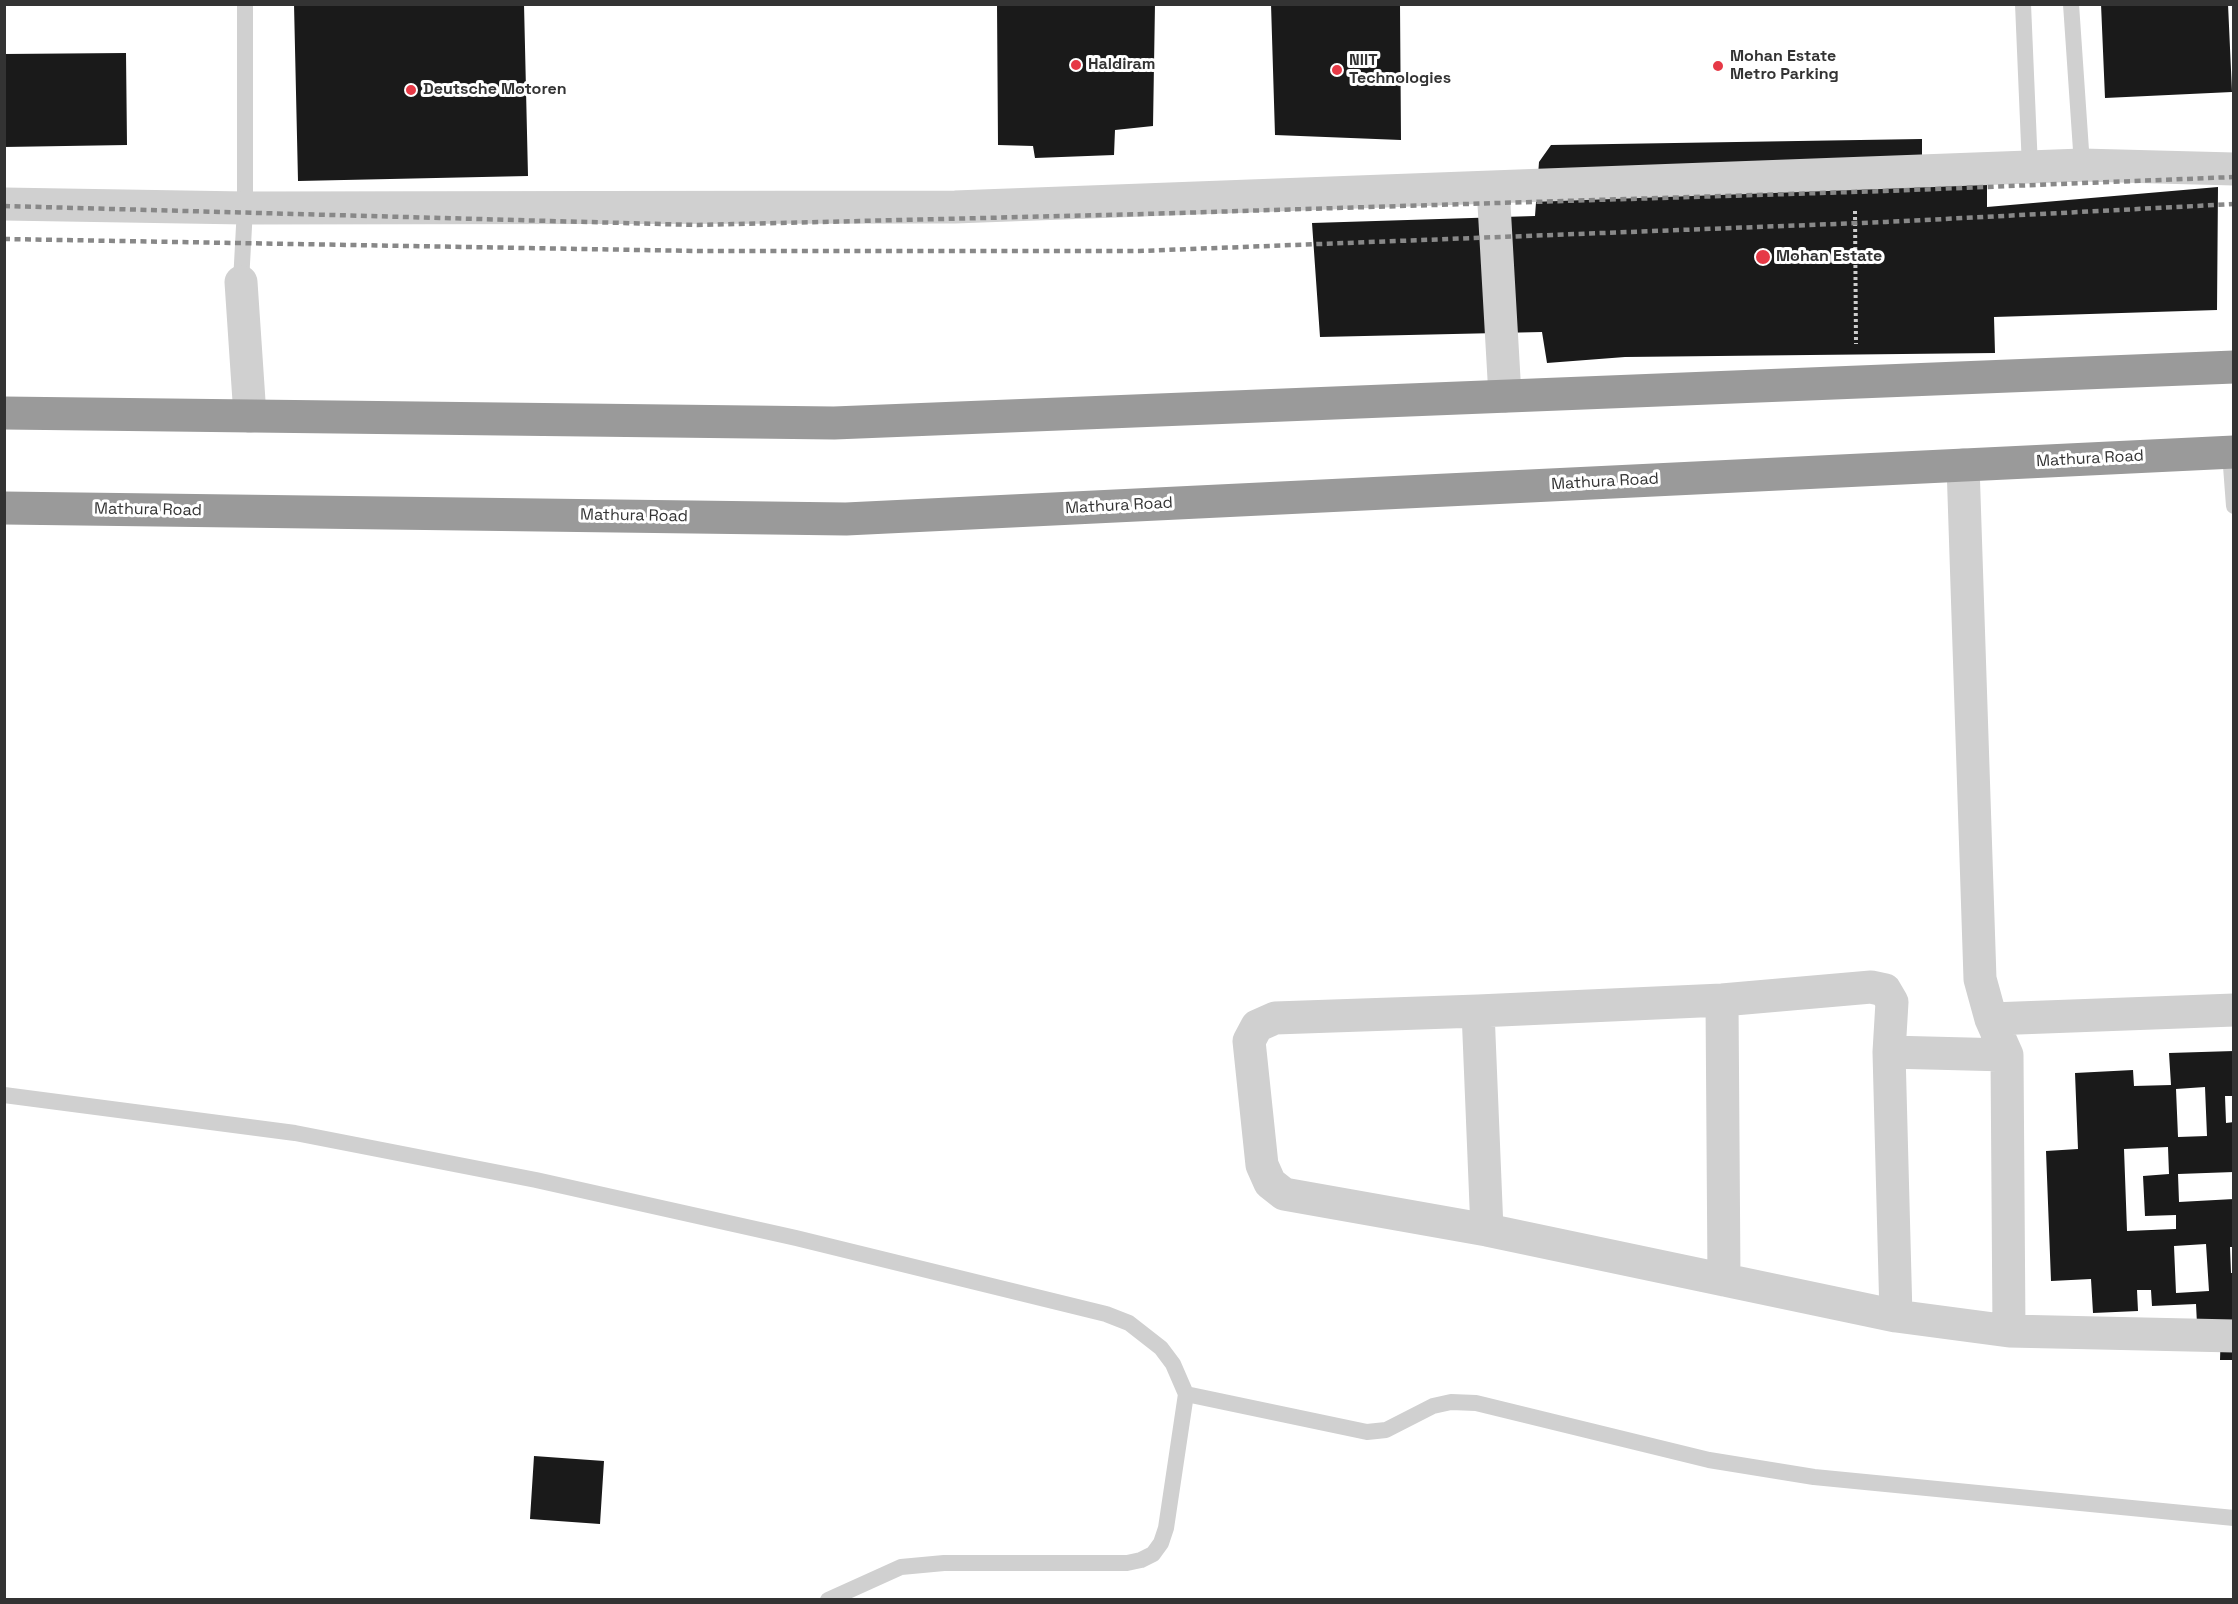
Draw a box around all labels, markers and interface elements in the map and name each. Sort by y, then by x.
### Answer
place label: Mohan Estate Metro Parking [1730,47,1839,85]
place label: NIIT Technologies [1349,51,1451,89]
place label: Haldiram [1088,55,1156,75]
marker: Haldiram [1069,58,1083,72]
marker: Mohan Estate Metro Parking [1711,59,1725,73]
marker: NIIT Technologies [1330,63,1344,77]
place label: Deutsche Motoren [423,80,567,100]
marker: Deutsche Motoren [404,83,418,97]
place label: Mohan Estate [1776,247,1882,267]
marker: Mohan Estate [1754,248,1772,266]
street label: Mathura Road [2036,447,2144,471]
street label: Mathura Road [1551,470,1659,494]
street label: Mathura Road [1065,494,1173,518]
street label: Mathura Road [94,499,202,521]
street label: Mathura Road [580,505,688,527]

